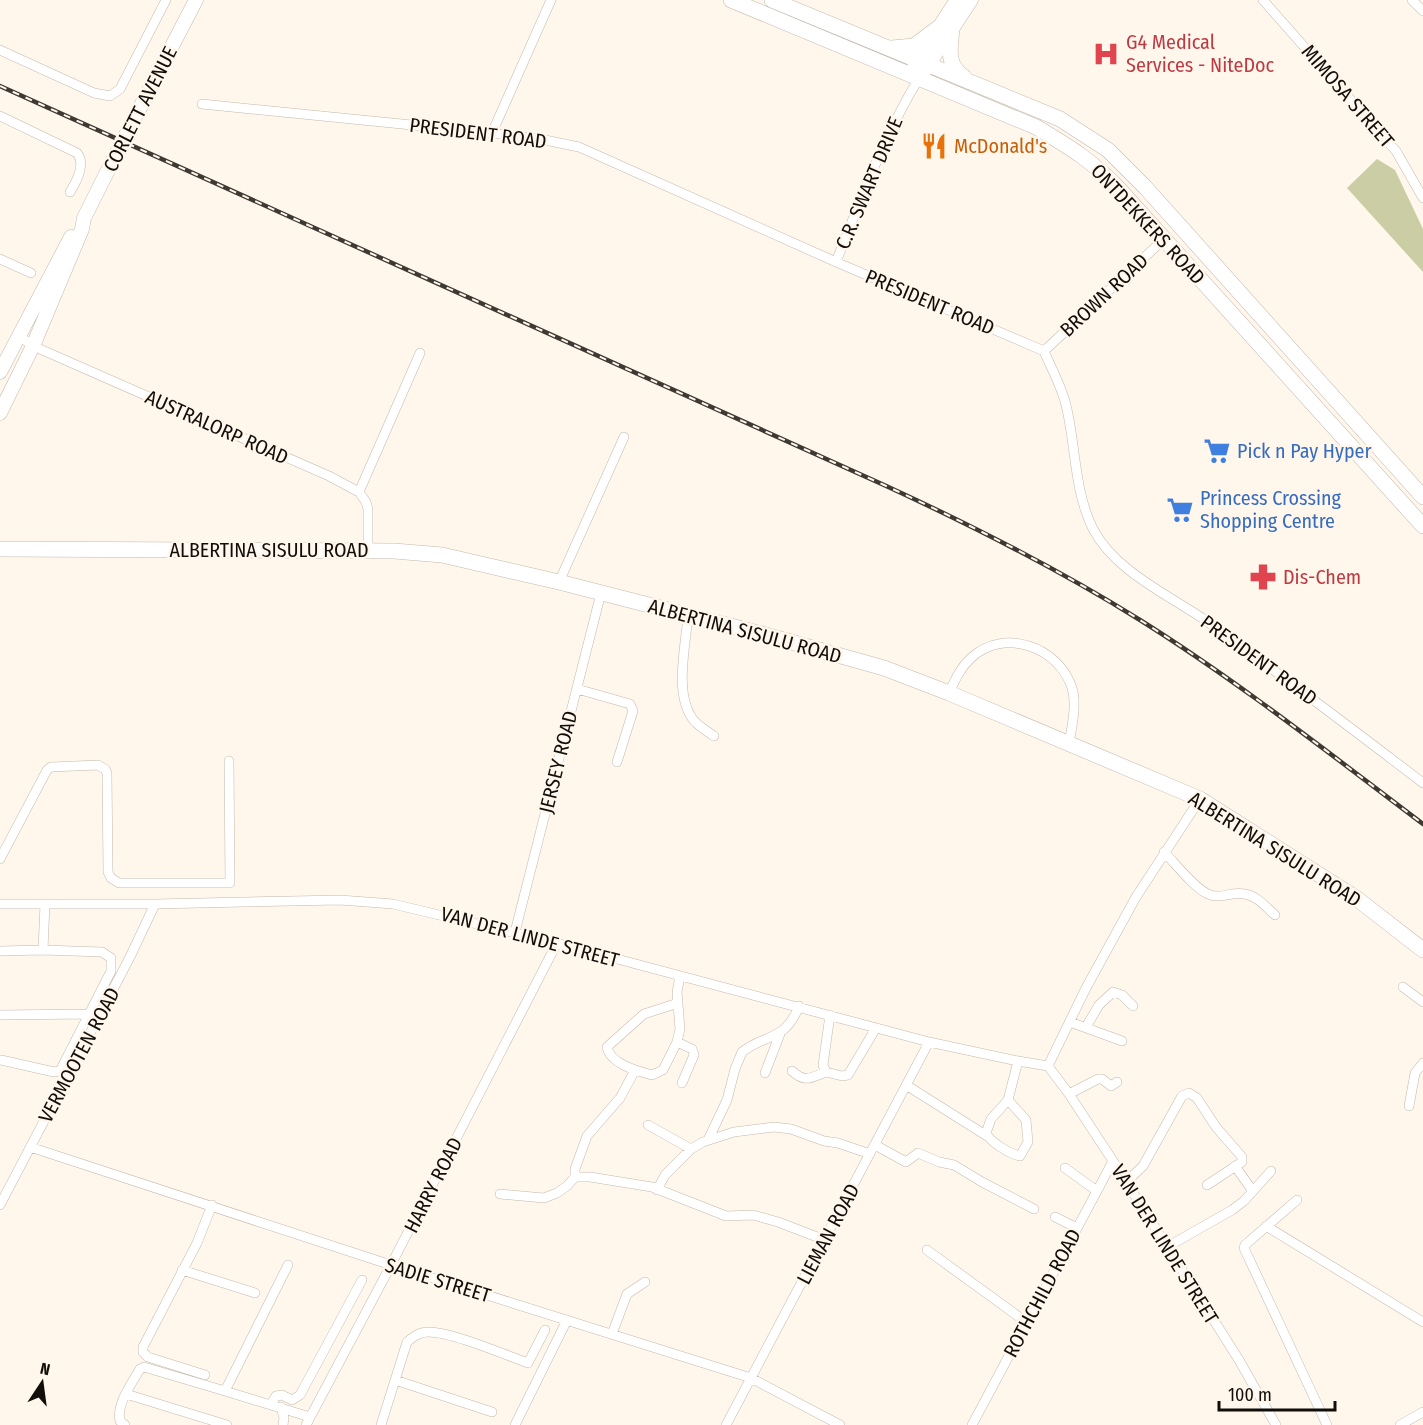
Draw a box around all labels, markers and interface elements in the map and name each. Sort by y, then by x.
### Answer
place label: G4 Medical Services - NiteDoc [1126,30,1275,77]
hospital icon: G4 Medical Services - NiteDoc [1091,39,1121,69]
street label: MIMOSA STREET [1297,40,1400,153]
street label: CORLETT AVENUE [98,42,182,176]
street label: PRESIDENT ROAD [408,113,548,153]
street label: C.R. SWART DRIVE [830,113,908,253]
restaurant icon: McDonald's [919,131,949,161]
place label: McDonald's [954,134,1047,158]
street label: ONTDEKKERS ROAD [1086,159,1210,289]
street label: BROWN ROAD [1055,248,1153,342]
street label: PRESIDENT ROAD [862,264,998,340]
street label: AUSTRALORP ROAD [142,385,292,469]
supermarket icon: Pick n Pay Hyper [1202,436,1232,466]
place label: Pick n Pay Hyper [1237,439,1371,463]
place label: Princess Crossing Shopping Centre [1200,486,1342,533]
supermarket icon: Princess Crossing Shopping Centre [1165,495,1195,525]
street label: ALBERTINA SISULU ROAD [170,538,369,562]
pharmacy icon: Dis-Chem [1248,562,1278,592]
place label: Dis-Chem [1283,565,1361,589]
street label: ALBERTINA SISULU ROAD [646,594,844,668]
street label: PRESIDENT ROAD [1196,610,1322,710]
street label: JERSEY ROAD [534,708,582,816]
street label: ALBERTINA SISULU ROAD [1184,786,1366,912]
street label: VAN DER LINDE STREET [438,902,622,973]
street label: VERMOOTEN ROAD [33,983,125,1127]
street label: HARRY ROAD [399,1133,467,1237]
street label: VAN DER LINDE STREET [1106,1160,1224,1329]
street label: LIEMAN ROAD [792,1180,864,1288]
street label: ROTHCHILD ROAD [998,1225,1086,1361]
street label: SADIE STREET [382,1253,494,1308]
north arrow [12,1353,72,1413]
text: N [38,1359,52,1379]
scale bar [1219,1374,1334,1412]
text: 100 m [1228,1384,1272,1406]

